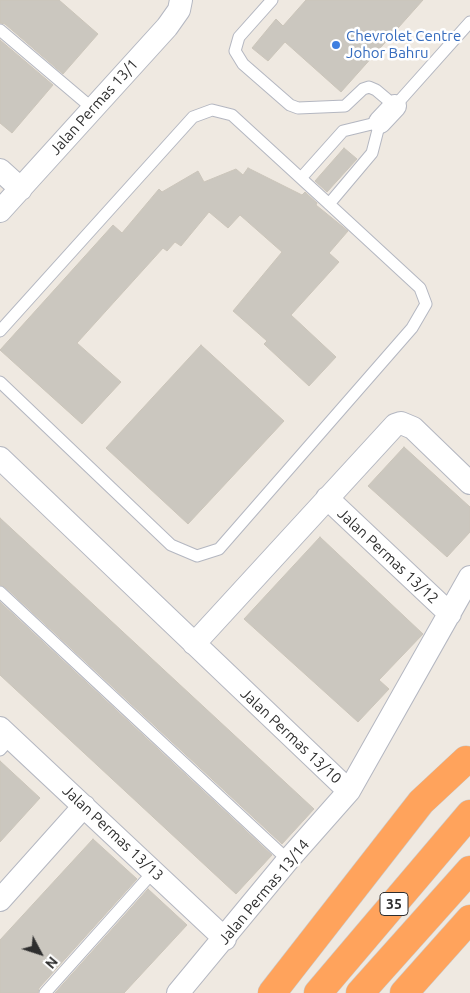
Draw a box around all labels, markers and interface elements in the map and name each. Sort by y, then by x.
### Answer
place label: Chevrolet Centre Johor Bahru [346,27,461,62]
marker: Chevrolet Centre Johor Bahru [330,39,342,51]
street label: Jalan Permas 13/1 [46,55,142,159]
street label: Jalan Permas 13/12 [334,505,442,607]
street label: Jalan Permas 13/10 [237,685,345,787]
street label: Jalan Permas 13/13 [59,782,167,884]
street label: Jalan Permas 13/14 [215,836,313,948]
road number: 35 [380,892,408,916]
north arrow [15,928,65,978]
text: N [42,953,61,972]

